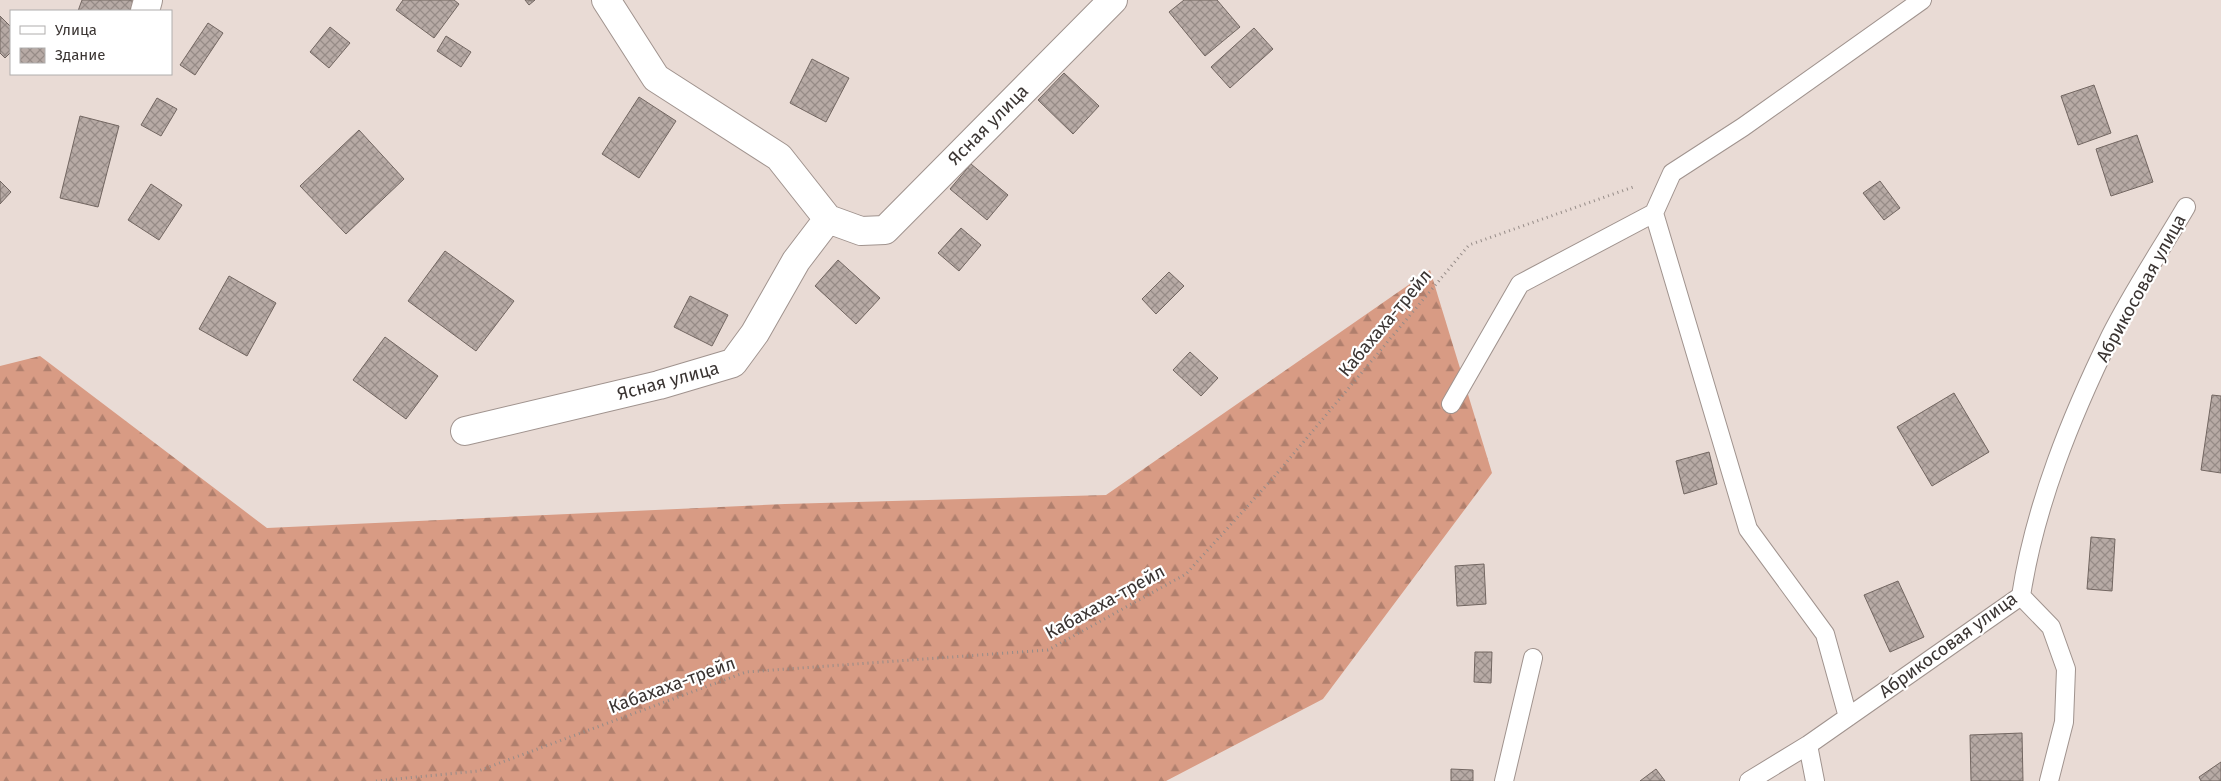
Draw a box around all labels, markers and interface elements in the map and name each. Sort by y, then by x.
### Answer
legend [10,10,172,75]
text: Улица [55,21,97,39]
text: Здание [55,46,105,64]
street label: Ясная улица [943,80,1033,170]
street label: Абрикосовая улица [2091,210,2191,366]
street label: Кабахаха-трейл [1334,265,1436,381]
street label: Ясная улица [615,357,721,405]
street label: Кабахаха-трейл [1041,560,1169,644]
street label: Абрикосовая улица [1875,588,2021,702]
street label: Кабахаха-трейл [606,652,738,718]

